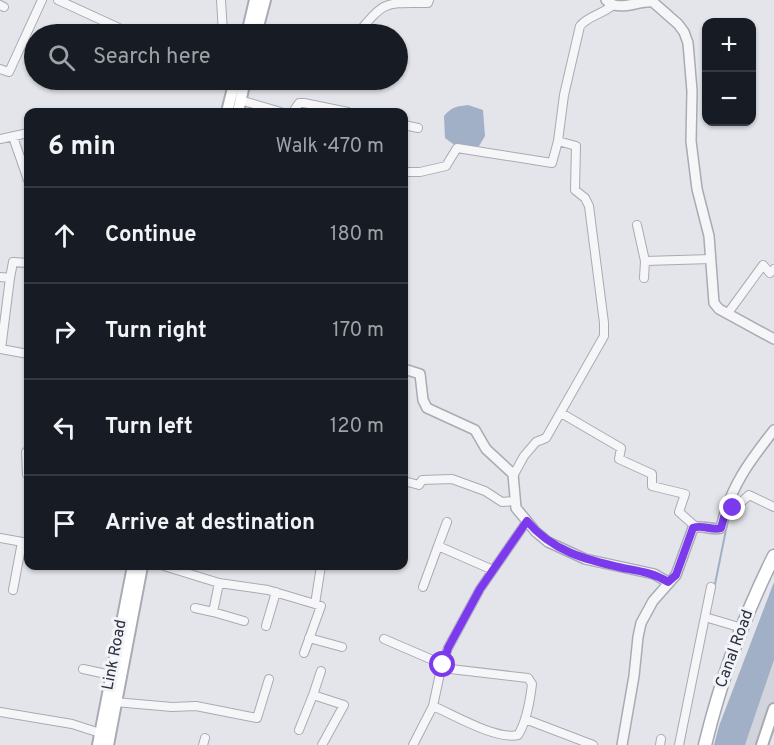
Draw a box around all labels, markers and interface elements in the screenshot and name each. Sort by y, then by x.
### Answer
map controls [702,18,756,126]
button: + [702,18,756,72]
search box [24,24,408,90]
icon: search [45,41,78,74]
text: Search here [93,44,211,71]
button: − [702,72,756,126]
text: 6 min [48,131,116,164]
text: Walk · 470 m [275,134,384,160]
icon: ahead [48,219,81,252]
text: Continue [105,222,196,249]
text: 180 m [330,222,384,248]
icon: right [48,315,81,348]
text: Turn right [105,318,207,345]
text: 170 m [332,318,384,344]
icon: left [48,411,81,444]
text: Turn left [105,414,193,441]
text: 120 m [330,414,384,440]
route end [719,494,745,520]
icon: arrive [48,507,81,540]
text: Arrive at destination [105,510,315,537]
street label: Canal Road [712,607,758,691]
street label: Link Road [98,618,132,692]
route start [429,651,455,677]

